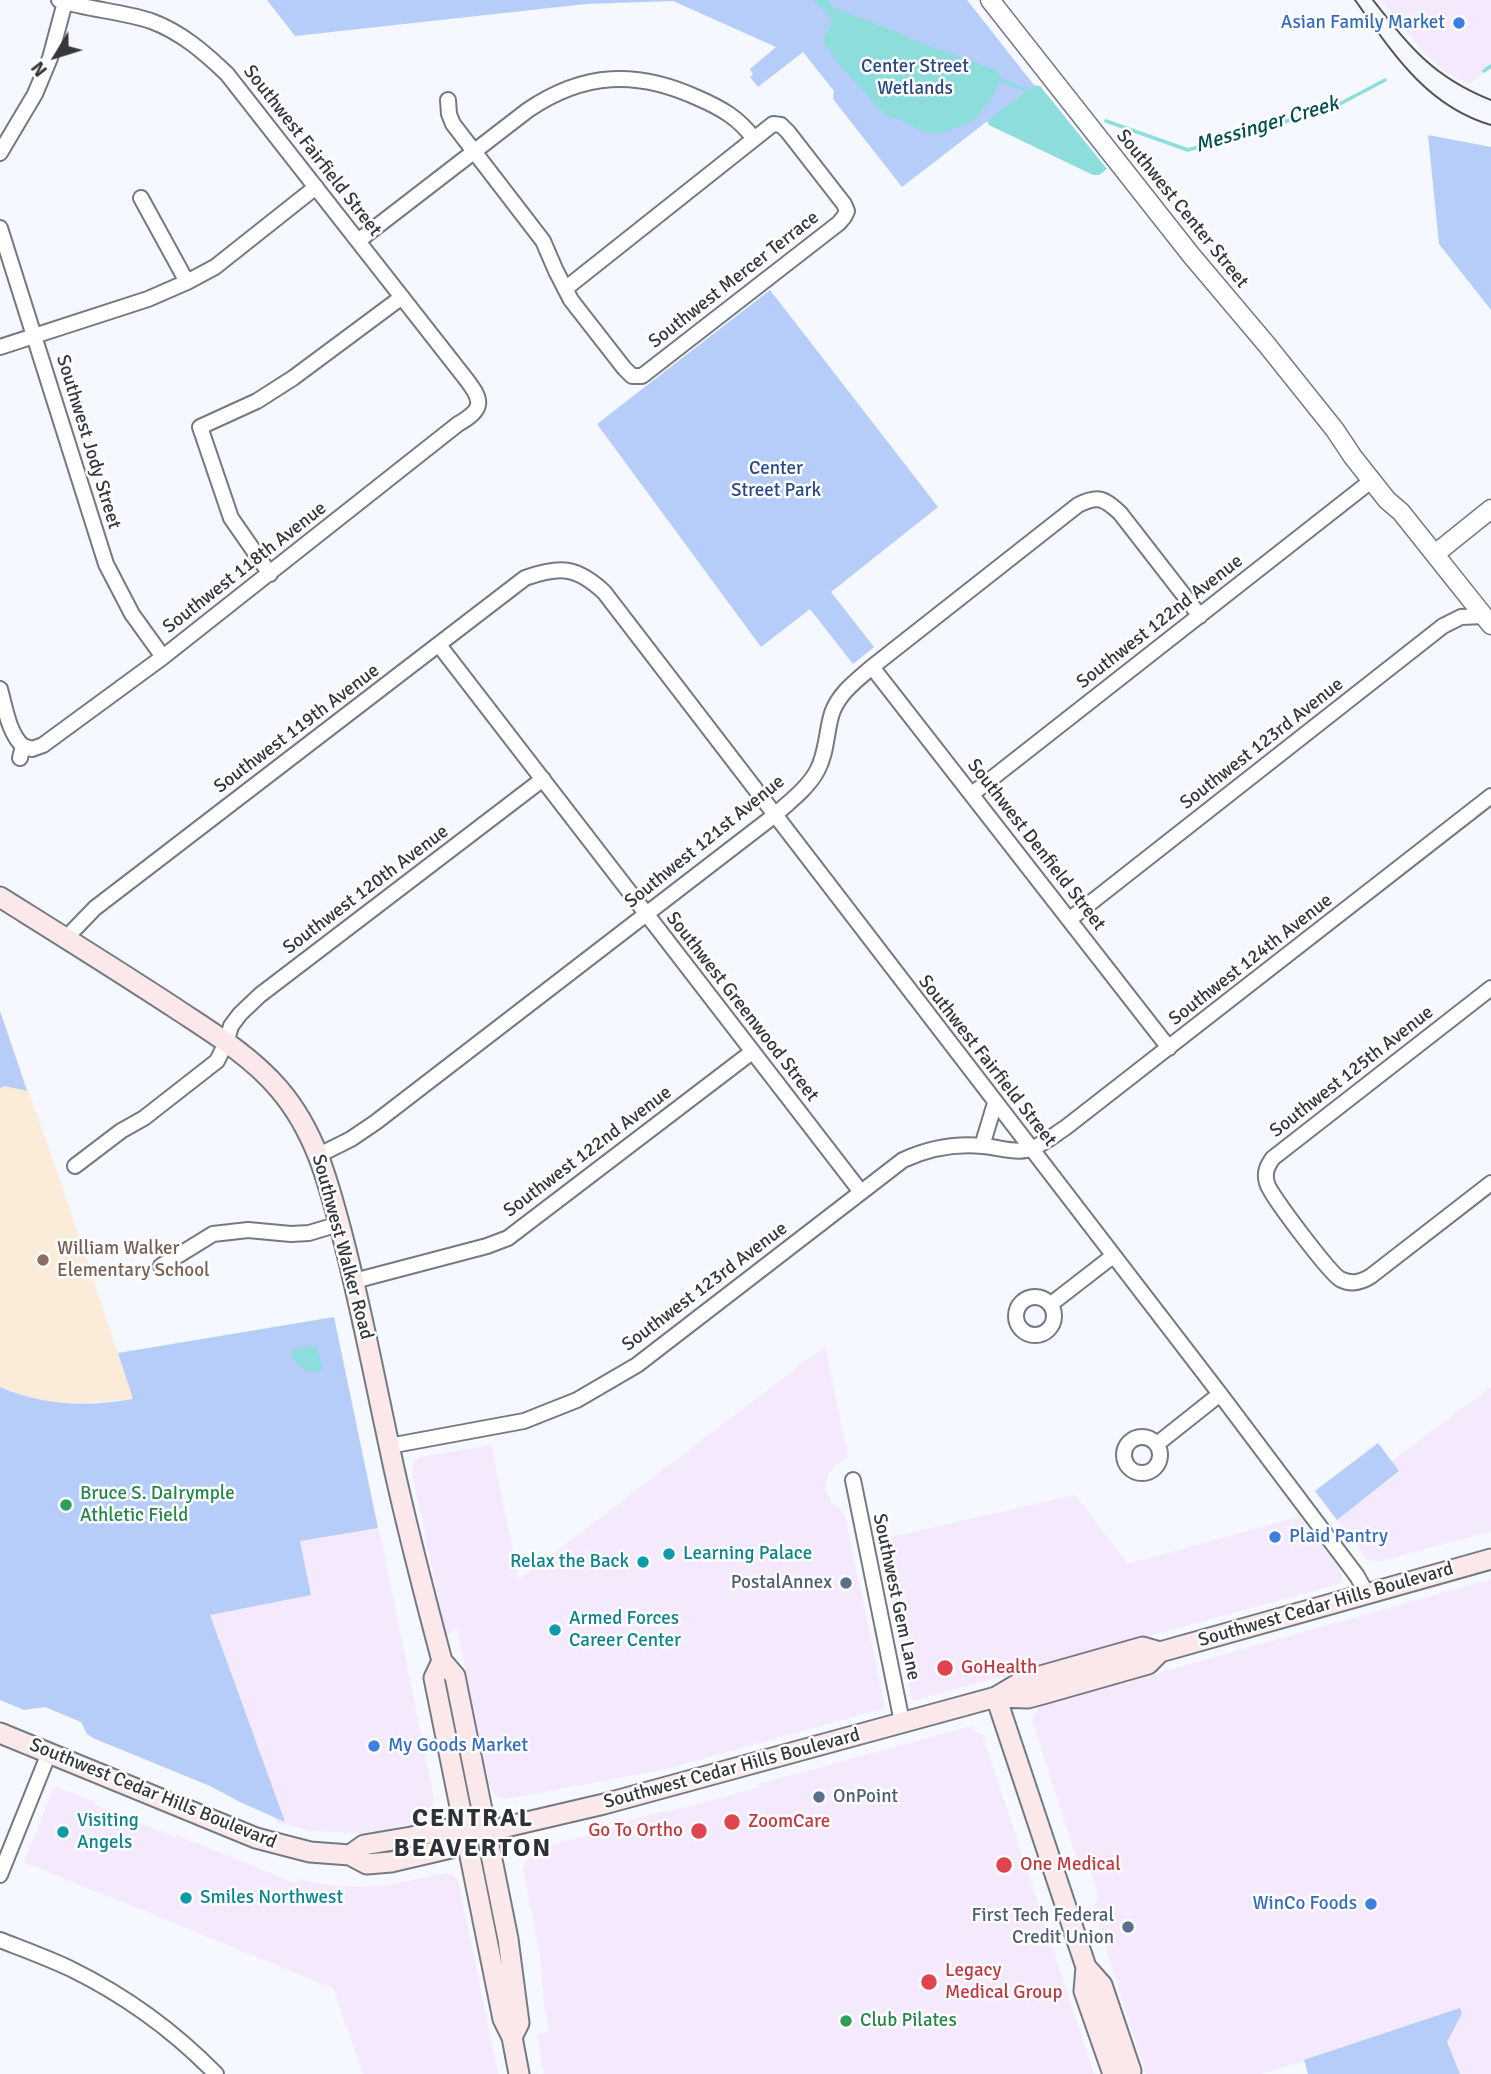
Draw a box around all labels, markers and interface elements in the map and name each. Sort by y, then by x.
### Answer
place label: Asian Family Market [1281,12,1445,34]
marker: Asian Family Market [1451,15,1467,31]
north arrow [21,21,91,91]
text: N [26,56,53,82]
park label: Center Street Wetlands [861,56,969,100]
street label: Southwest Fairfield Street [238,61,386,241]
water label: Messinger Creek [1192,91,1342,159]
street label: Southwest Center Street [1111,125,1253,293]
street label: Southwest Mercer Terrace [644,206,824,354]
street label: Southwest Jody Street [51,352,125,532]
park label: Center Street Park [731,458,821,502]
street label: Southwest 118th Avenue [159,497,331,639]
street label: Southwest 122nd Avenue [1072,550,1248,694]
street label: Southwest 119th Avenue [210,659,384,799]
street label: Southwest 123rd Avenue [1176,673,1348,815]
street label: Southwest Denfield Street [962,755,1110,935]
street label: Southwest 121st Avenue [620,771,790,913]
street label: Southwest 120th Avenue [279,820,453,960]
street label: Southwest 124th Avenue [1165,889,1337,1031]
street label: Southwest Greenwood Street [661,908,823,1106]
street label: Southwest Fairfield Street [913,971,1061,1151]
street label: Southwest 125th Avenue [1266,1001,1438,1143]
street label: Southwest 122nd Avenue [499,1081,677,1223]
street label: Southwest Walker Road [306,1152,378,1342]
street label: Southwest 123rd Avenue [618,1217,792,1357]
place label: William Walker Elementary School [57,1238,210,1282]
marker: William Walker Elementary School [35,1252,51,1268]
place label: Bruce S. DaIrymple Athletic Field [80,1483,235,1527]
marker: Bruce S. DaIrymple Athletic Field [58,1497,74,1513]
street label: Southwest Gem Lane [867,1512,925,1682]
place label: Plaid Pantry [1289,1526,1388,1548]
marker: Plaid Pantry [1267,1529,1283,1545]
place label: Learning Palace [683,1543,812,1565]
marker: Learning Palace [661,1546,677,1562]
place label: Relax the Back [510,1551,629,1573]
marker: Relax the Back [635,1554,651,1570]
street label: Southwest Cedar Hills Boulevard [1196,1558,1456,1652]
place label: PostalAnnex [731,1572,832,1594]
marker: PostalAnnex [838,1575,854,1591]
place label: Armed Forces Career Center [569,1608,681,1652]
marker: Armed Forces Career Center [547,1622,563,1638]
place label: GoHealth [961,1657,1037,1679]
marker: GoHealth [935,1658,955,1678]
street label: Southwest Cedar Hills Boulevard [601,1724,863,1814]
street label: Southwest Cedar Hills Boulevard [26,1734,280,1854]
place label: My Goods Market [388,1735,528,1757]
marker: My Goods Market [366,1738,382,1754]
place label: OnPoint [833,1786,898,1808]
marker: OnPoint [811,1789,827,1805]
district label: CENTRAL BEAVERTON [395,1803,551,1864]
place label: Visiting Angels [77,1810,139,1854]
place label: ZoomCare [748,1811,830,1833]
marker: ZoomCare [722,1812,742,1832]
place label: Go To Ortho [588,1820,683,1842]
marker: Go To Ortho [689,1821,709,1841]
marker: Visiting Angels [55,1824,71,1840]
place label: One Medical [1020,1854,1121,1876]
marker: One Medical [994,1855,1014,1875]
place label: Smiles Northwest [200,1887,343,1909]
marker: Smiles Northwest [178,1890,194,1906]
place label: WinCo Foods [1252,1893,1357,1915]
marker: WinCo Foods [1363,1896,1379,1912]
place label: First Tech Federal Credit Union [972,1905,1114,1949]
marker: First Tech Federal Credit Union [1120,1919,1136,1935]
place label: Legacy Medical Group [945,1960,1063,2004]
marker: Legacy Medical Group [919,1972,939,1992]
place label: Club Pilates [860,2010,957,2032]
marker: Club Pilates [838,2013,854,2029]

